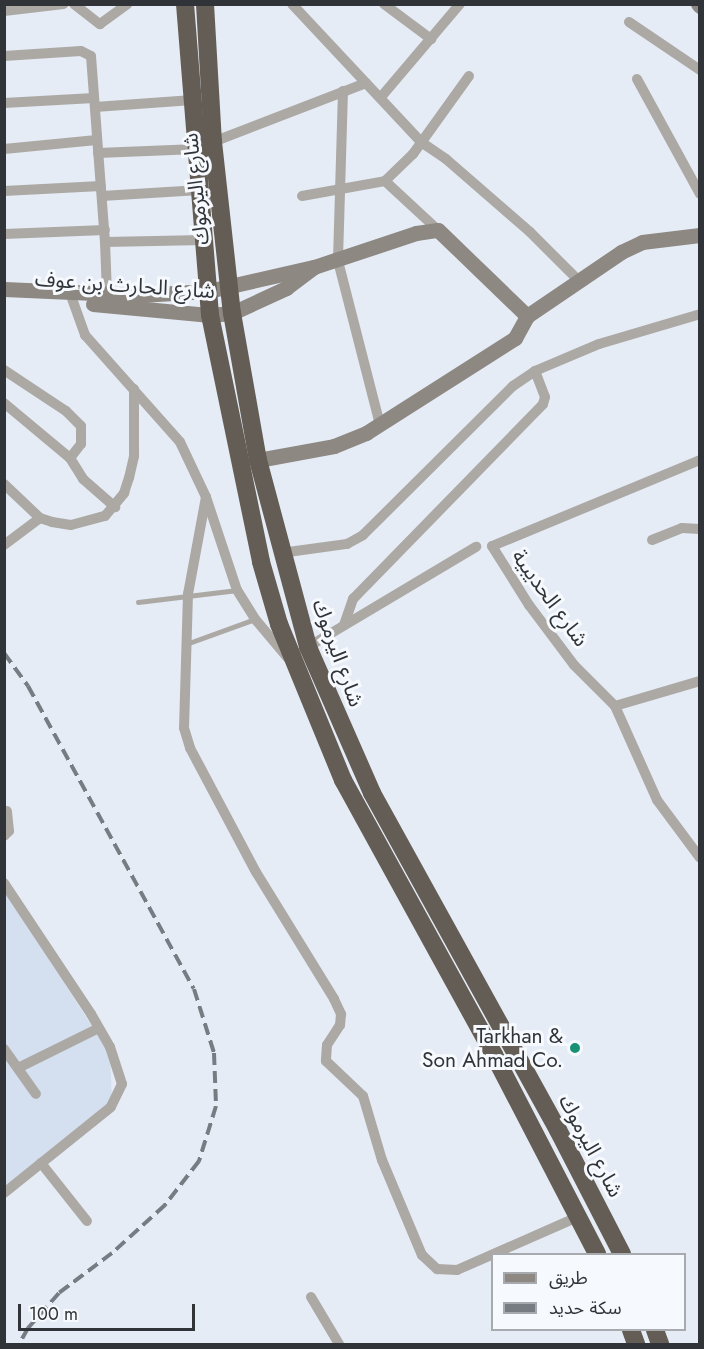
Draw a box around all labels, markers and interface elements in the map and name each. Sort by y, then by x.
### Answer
street label: شارع اليرموك [178,132,214,246]
street label: شارع الحارث بن عوف [34,266,216,304]
street label: شارع الحديبية [506,545,594,651]
street label: شارع اليرموك [307,596,369,710]
place label: Tarkhan & Son Ahmad Co. [422,1023,563,1073]
marker: Tarkhan & Son Ahmad Co. [568,1041,582,1055]
street label: شارع اليرموك [553,1090,629,1202]
legend [491,1253,686,1331]
text: طريق [549,1265,588,1291]
scale bar [21,1292,198,1330]
text: سكة حديد [549,1295,622,1321]
text: 100 m [29,1301,78,1327]

